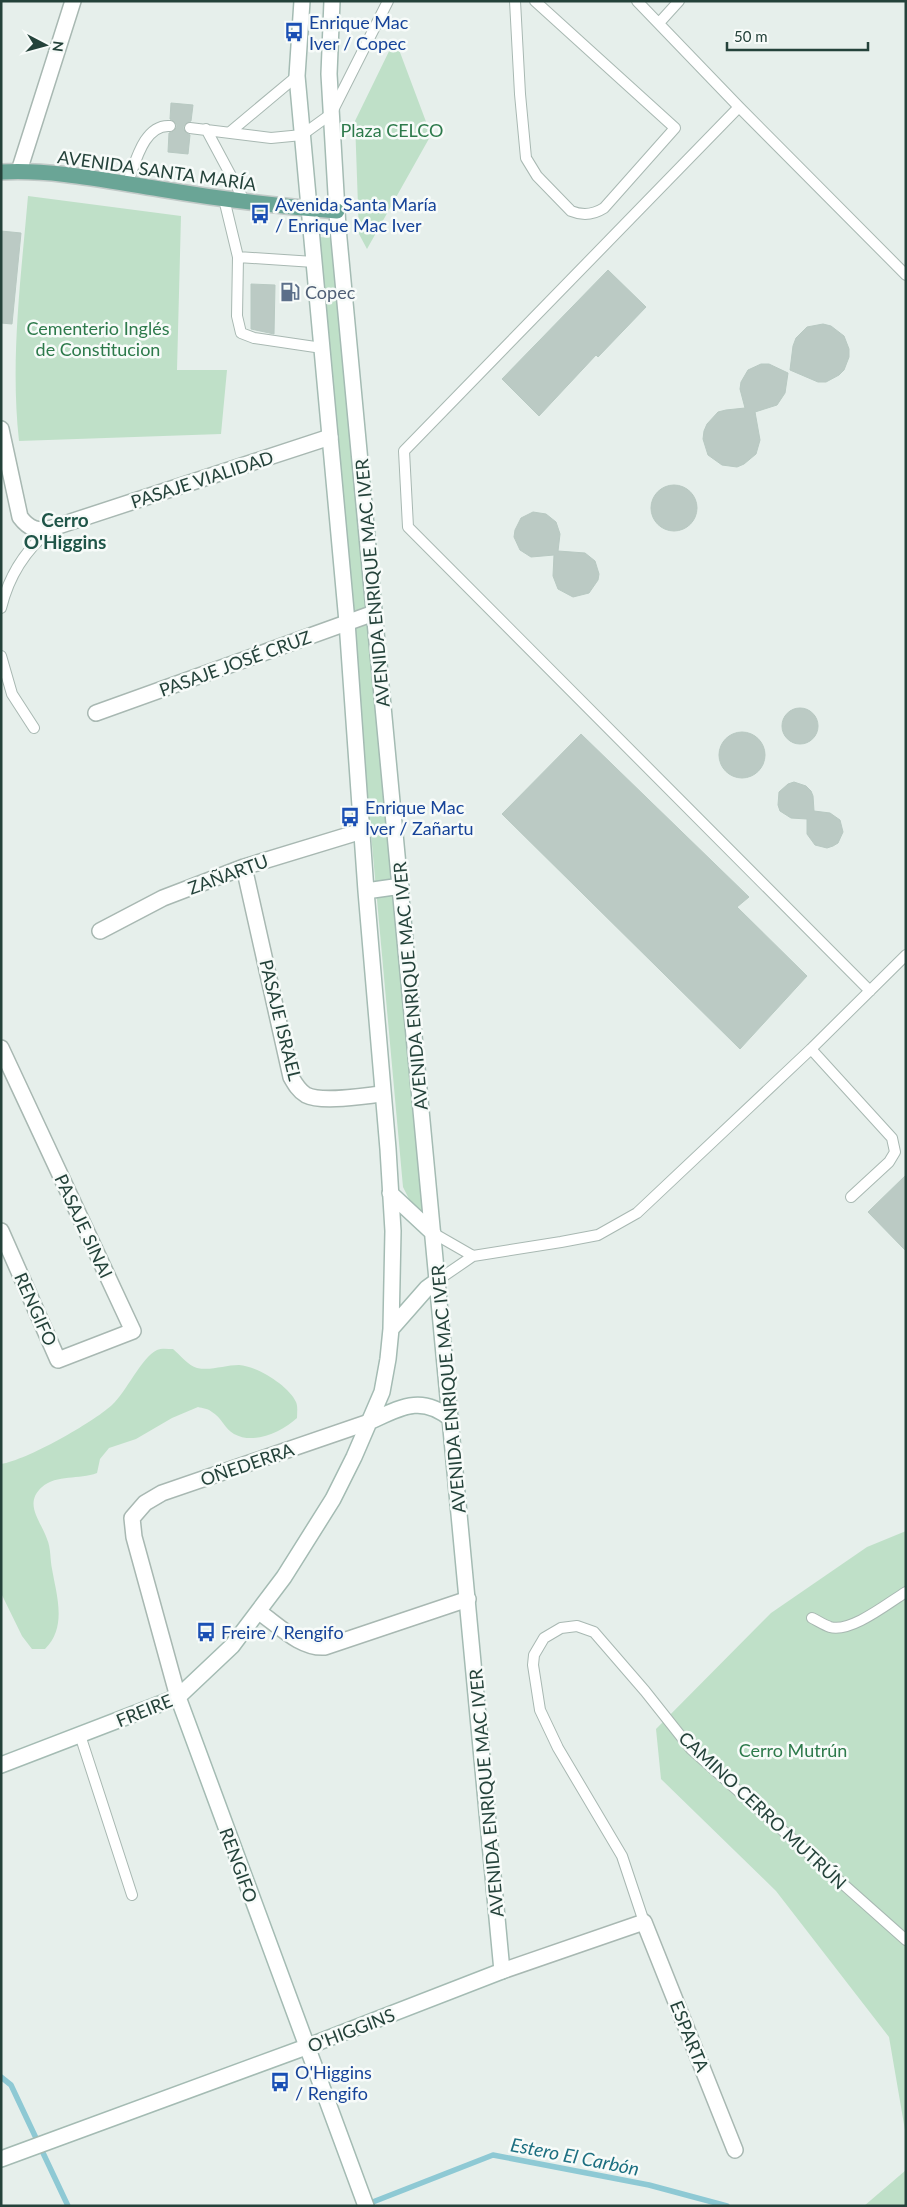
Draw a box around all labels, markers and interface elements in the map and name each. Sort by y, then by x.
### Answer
place label: Enrique Mac Iver / Copec [309,11,409,54]
north arrow [20,20,70,70]
scale bar [727,20,868,52]
bus stop icon: Enrique Mac Iver / Copec [283,21,305,43]
text: 50 m [734,27,768,45]
text: N [49,40,67,53]
park label: Plaza CELCO [341,119,443,141]
street label: AVENIDA SANTA MARÍA [56,145,259,195]
place label: Avenida Santa María / Enrique Mac Iver [275,193,437,236]
bus stop icon: Avenida Santa María / Enrique Mac Iver [249,203,271,225]
fuel station icon: Copec [279,281,301,303]
place label: Copec [305,281,356,303]
park label: Cementerio Inglés de Constitucion [26,317,170,360]
street label: PASAJE VIALIDAD [128,446,276,512]
street label: AVENIDA ENRIQUE MAC IVER [350,457,394,708]
district label: Cerro O'Higgins [24,508,106,553]
street label: PASAJE JOSÉ CRUZ [156,625,314,701]
place label: Enrique Mac Iver / Zañartu [365,796,474,839]
bus stop icon: Enrique Mac Iver / Zañartu [339,806,361,828]
street label: ZAÑARTU [185,849,271,899]
street label: AVENIDA ENRIQUE MAC IVER [388,860,432,1111]
street label: PASAJE ISRAEL [255,957,307,1083]
street label: PASAJE SINAI [50,1171,118,1281]
street label: AVENIDA ENRIQUE MAC IVER [426,1263,470,1514]
street label: RENGIFO [10,1269,62,1349]
street label: OÑEDERRA [197,1437,297,1490]
bus stop icon: Freire / Rengifo [195,1621,217,1643]
place label: Freire / Rengifo [221,1621,344,1643]
street label: AVENIDA ENRIQUE MAC IVER [464,1667,508,1918]
street label: FREIRE [113,1689,175,1731]
street label: CAMINO CERRO MUTRÚN [675,1726,851,1894]
park label: Cerro Mutrún [739,1739,847,1761]
street label: RENGIFO [215,1825,263,1905]
street label: ESPARTA [666,1997,714,2075]
street label: O'HIGGINS [304,2003,398,2057]
place label: O'Higgins / Rengifo [295,2061,372,2104]
bus stop icon: O'Higgins / Rengifo [269,2071,291,2093]
water label: Estero El Carbón [509,2132,641,2180]

